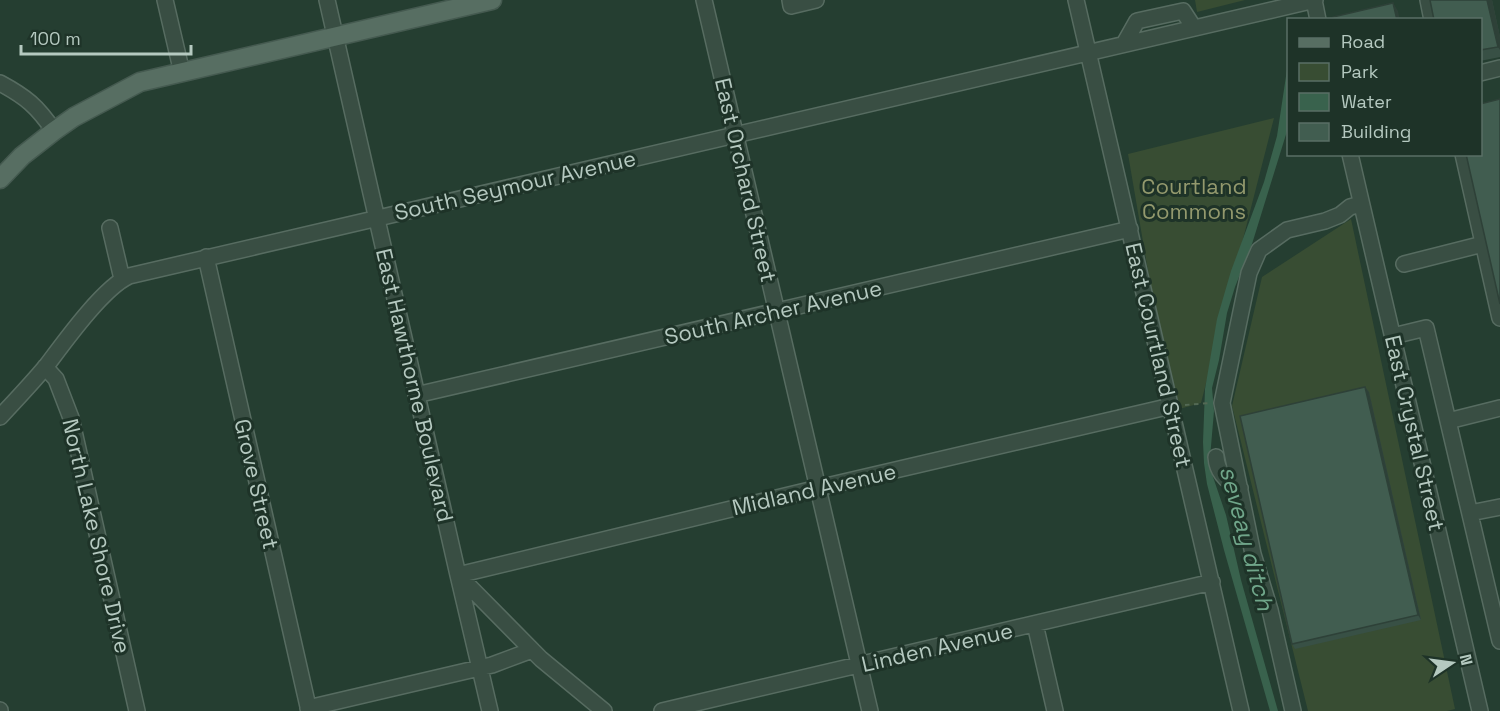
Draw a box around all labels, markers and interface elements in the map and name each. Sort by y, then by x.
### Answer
scale bar [21,18,190,56]
legend [1287,18,1482,156]
text: 100 m [30,27,81,50]
text: Road [1341,30,1385,53]
text: Park [1341,60,1379,83]
street label: East Orchard Street [709,75,783,285]
text: Water [1341,90,1392,113]
text: Building [1341,120,1411,143]
street label: South Seymour Avenue [391,144,639,226]
park label: Courtland Commons [1141,172,1247,225]
street label: East Courtland Street [1119,240,1199,470]
street label: East Hawthorne Boulevard [370,245,460,525]
street label: South Archer Avenue [662,273,884,351]
street label: East Crystal Street [1379,332,1451,534]
street label: North Lake Shore Drive [56,416,138,656]
street label: Grove Street [228,416,286,552]
street label: Midland Avenue [729,457,899,521]
water label: seveay ditch [1213,462,1282,615]
street label: Linden Avenue [859,616,1015,678]
north arrow [1422,633,1482,693]
text: N [1455,652,1478,667]

